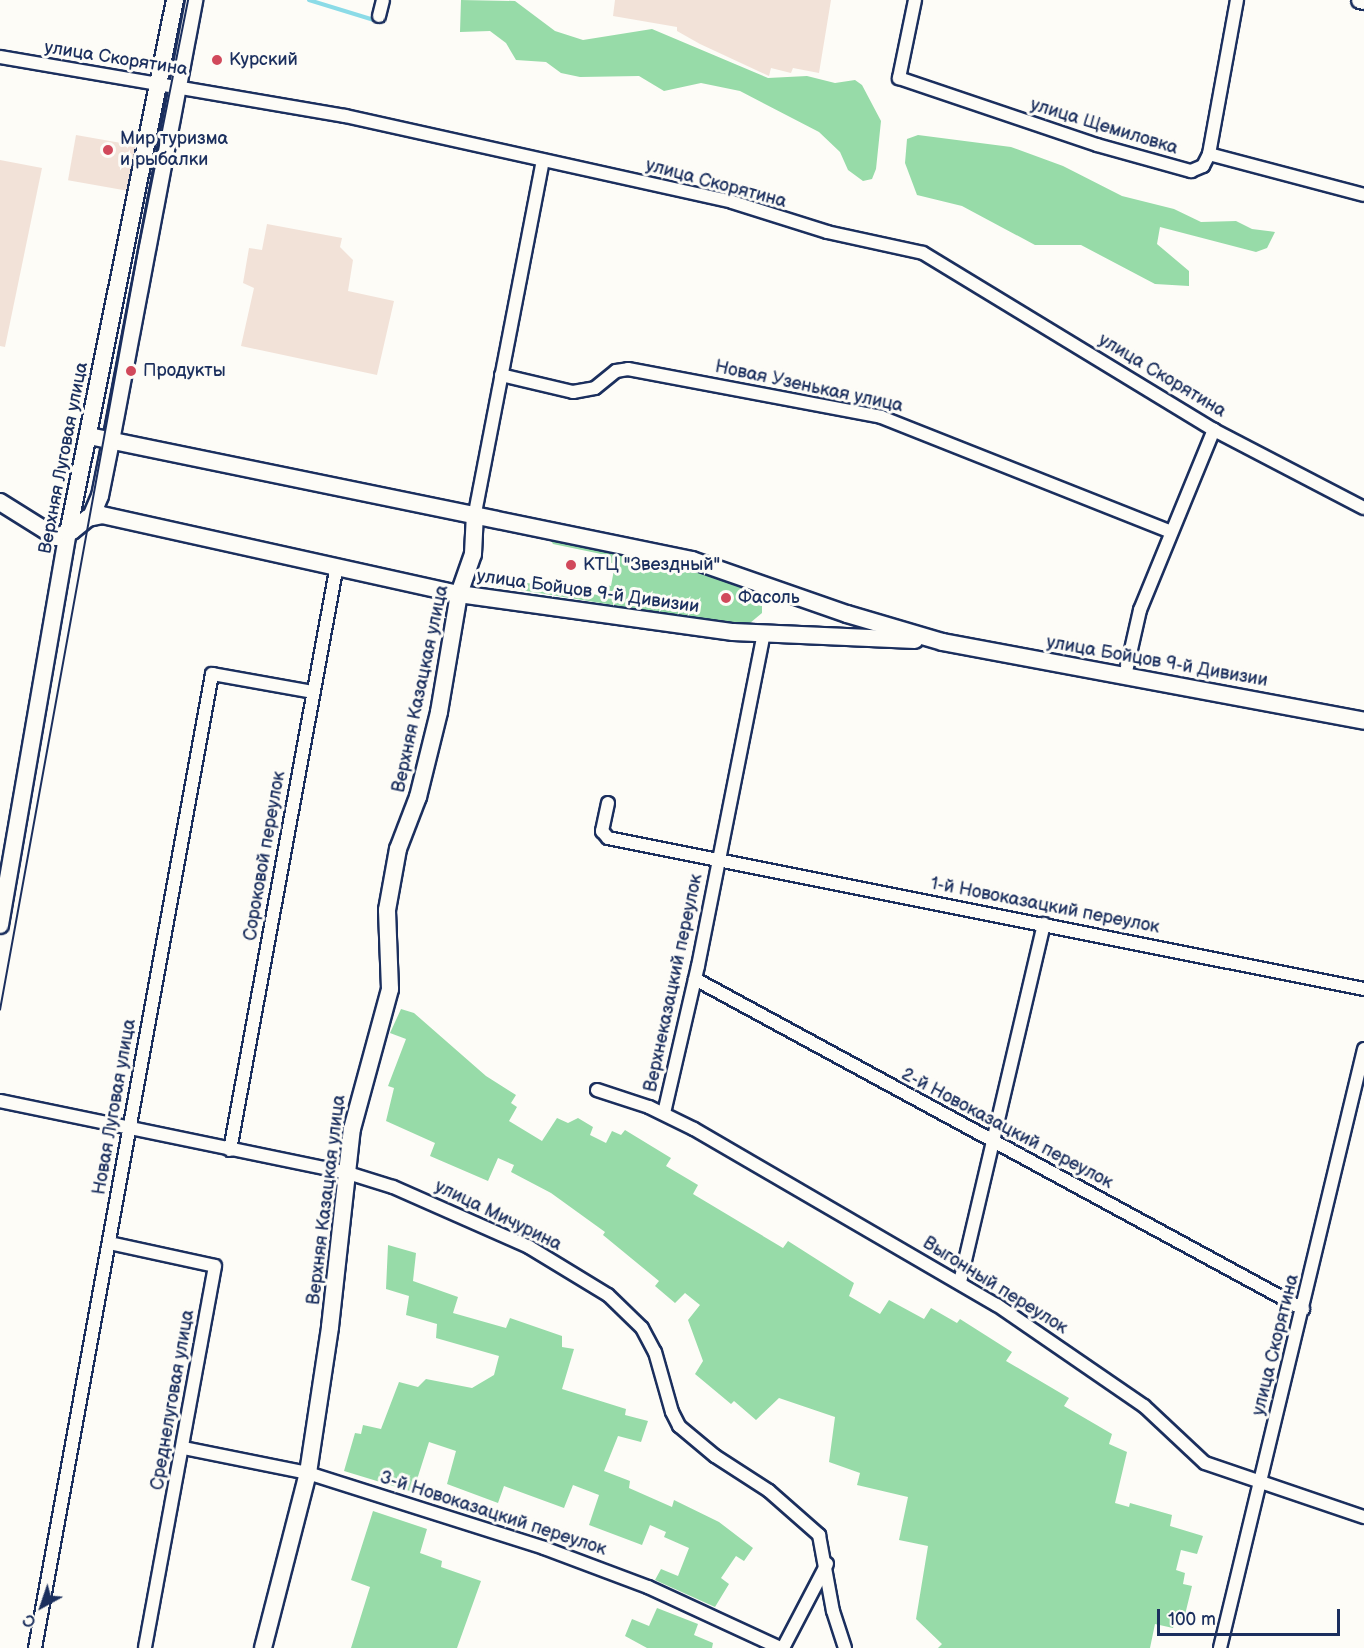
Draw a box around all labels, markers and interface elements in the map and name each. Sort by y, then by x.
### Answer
street label: улица Скорятина [43,37,189,81]
place label: Курский [229,49,298,71]
marker: Курский [210,53,224,67]
street label: улица Щемиловка [1028,94,1180,160]
place label: Мир туризма и рыбалки [120,129,228,172]
marker: Мир туризма и рыбалки [101,143,115,157]
street label: улица Скорятина [643,155,789,213]
street label: улица Скорятина [1094,329,1230,423]
street label: Новая Узенькая улица [713,357,905,417]
street label: Верхняя Луговая улица [35,360,93,556]
place label: Продукты [143,360,226,382]
marker: Продукты [124,364,138,378]
place label: КТЦ "Звездный" [583,554,720,576]
marker: КТЦ "Звездный" [564,558,578,572]
street label: улица Бойцов 9-й Дивизии [475,566,701,618]
street label: Верхняя Казацкая улица [388,583,454,795]
place label: Фасоль [738,587,800,609]
marker: Фасоль [719,591,733,605]
street label: улица Бойцов 9-й Дивизии [1045,632,1269,692]
street label: Сороковой переулок [239,769,291,943]
street label: Верхнеказацкий переулок [640,872,708,1094]
street label: 1-й Новоказацкий переулок [929,873,1161,939]
street label: Новая Луговая улица [89,1017,141,1197]
street label: 2-й Новоказацкий переулок [897,1064,1117,1194]
street label: Верхняя Казацкая улица [303,1094,351,1306]
street label: улица Мичурина [431,1176,565,1256]
street label: Выгонный переулок [918,1233,1072,1339]
street label: улица Скорятина [1248,1272,1304,1418]
street label: Среднелуговая улица [146,1308,200,1492]
street label: 3-й Новоказацкий переулок [377,1467,609,1561]
north arrow [12,1576,72,1636]
scale bar [1160,1597,1343,1635]
text: С [20,1609,40,1631]
text: 100 m [1168,1609,1216,1630]

